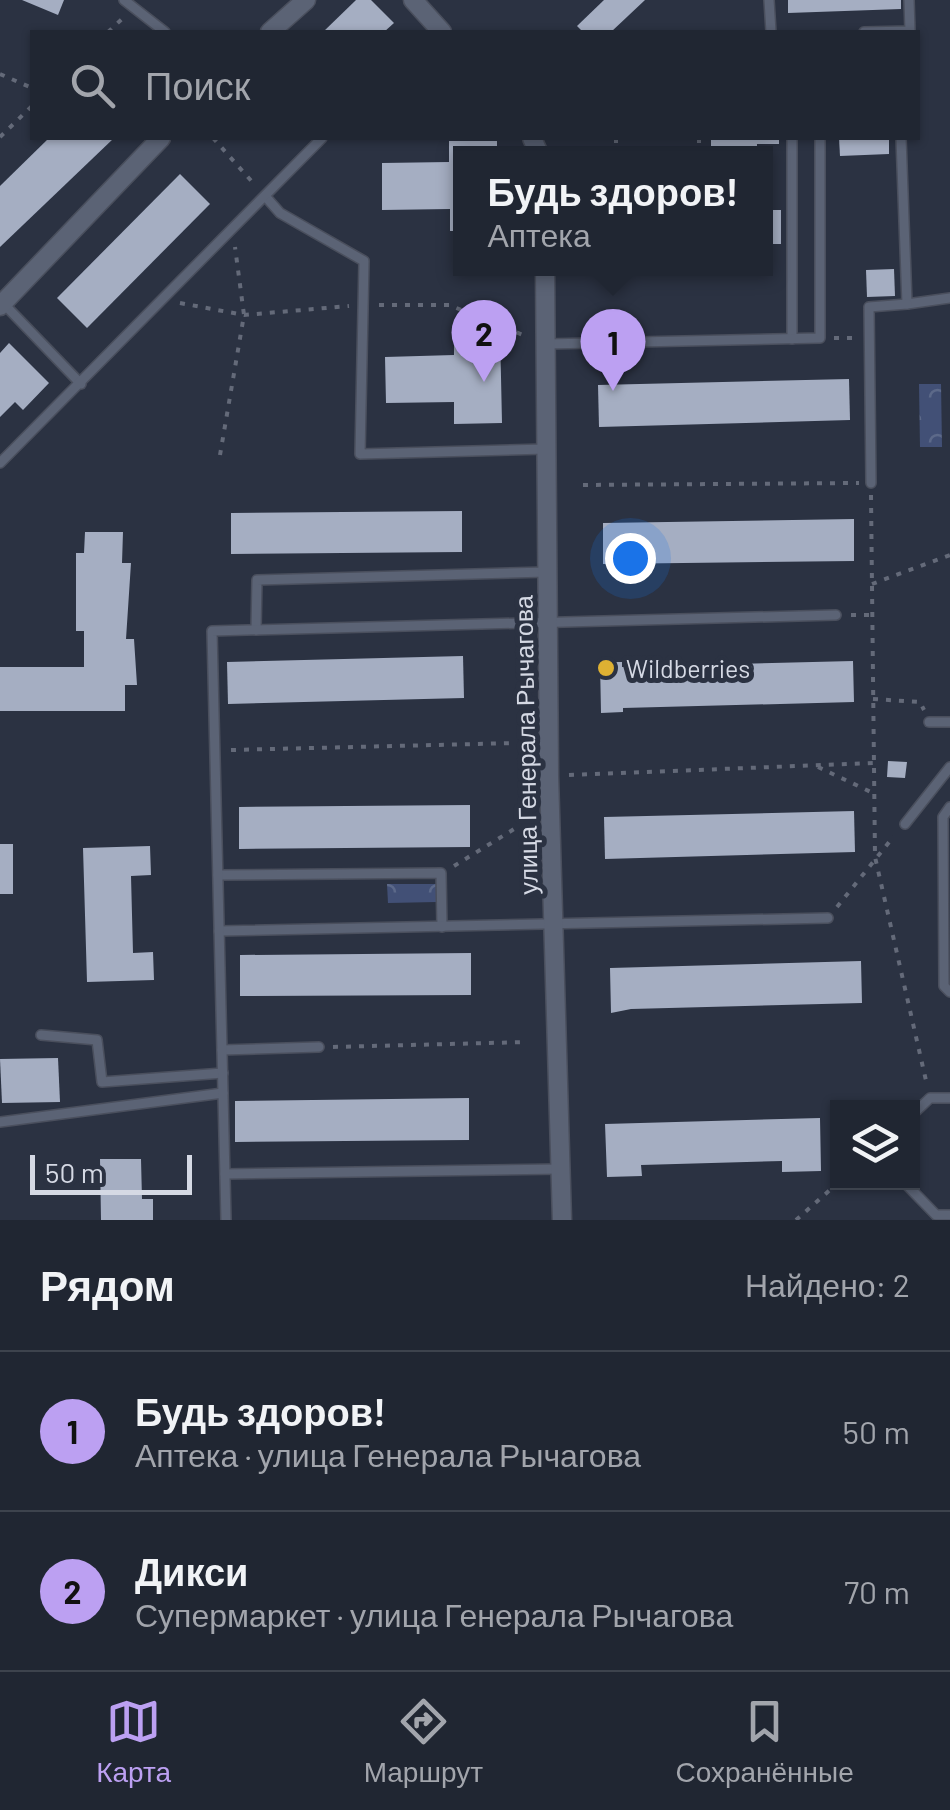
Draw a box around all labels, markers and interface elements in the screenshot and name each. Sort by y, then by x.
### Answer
search box [30,30,920,140]
icon: search [65,58,120,113]
text: Поиск [145,62,250,108]
popup [453,146,773,276]
text: Будь здоров! [487,168,739,214]
text: Аптека [487,215,591,253]
pin: 2 [452,300,516,382]
pin: 1 [580,308,646,391]
your location [605,533,656,584]
street label: улица Генерала Рычагова [507,595,543,895]
place label: Wildberries [626,653,750,683]
marker: Wildberries [595,657,617,679]
map controls [830,1100,920,1190]
button: layers [830,1100,920,1190]
scale bar [30,1150,192,1194]
text: 50 m [45,1155,104,1189]
text: Рядом [40,1259,175,1309]
text: Найдено: 2 [745,1265,910,1303]
text: Будь здоров! [135,1388,386,1434]
text: 1 [67,1412,78,1450]
text: 50 m [843,1412,910,1450]
text: Аптека · улица Генерала Рычагова [135,1435,641,1473]
text: Дикси [135,1548,248,1594]
text: 2 [64,1572,81,1610]
text: 70 m [844,1572,910,1610]
text: Супермаркет · улица Генерала Рычагова [135,1595,733,1633]
tab: Карта [96,1694,171,1789]
tab: Маршрут [364,1694,483,1789]
tab: Сохранённые [675,1694,854,1789]

